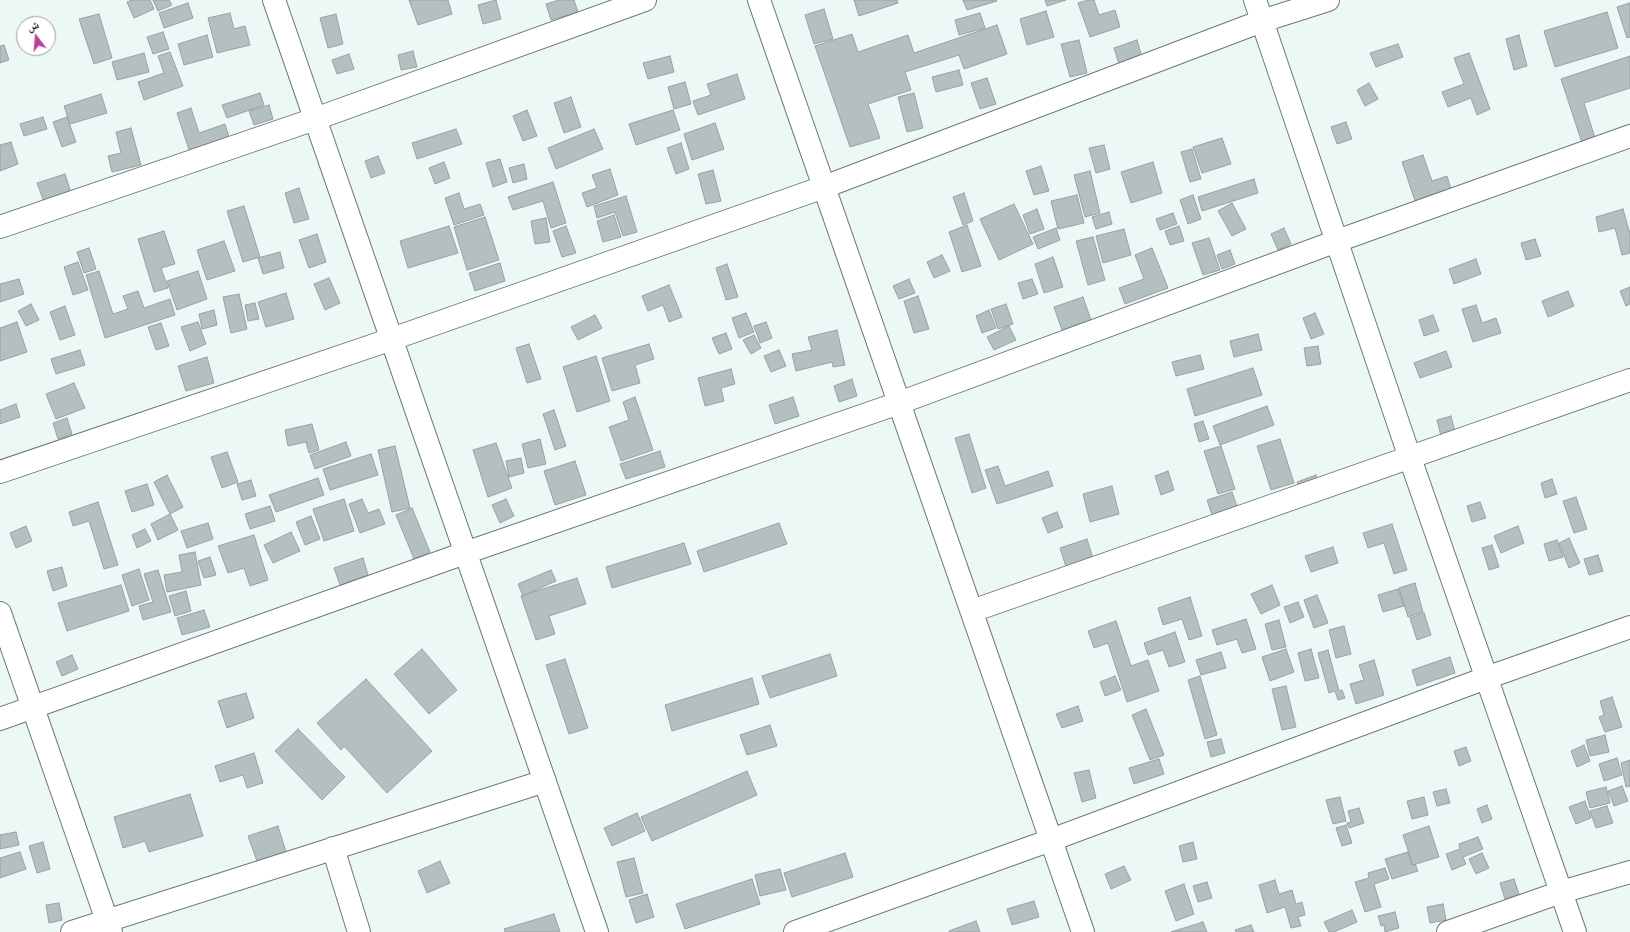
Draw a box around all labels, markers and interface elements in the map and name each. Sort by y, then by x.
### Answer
north arrow [16,16,56,56]
text: ش [26,18,40,33]

